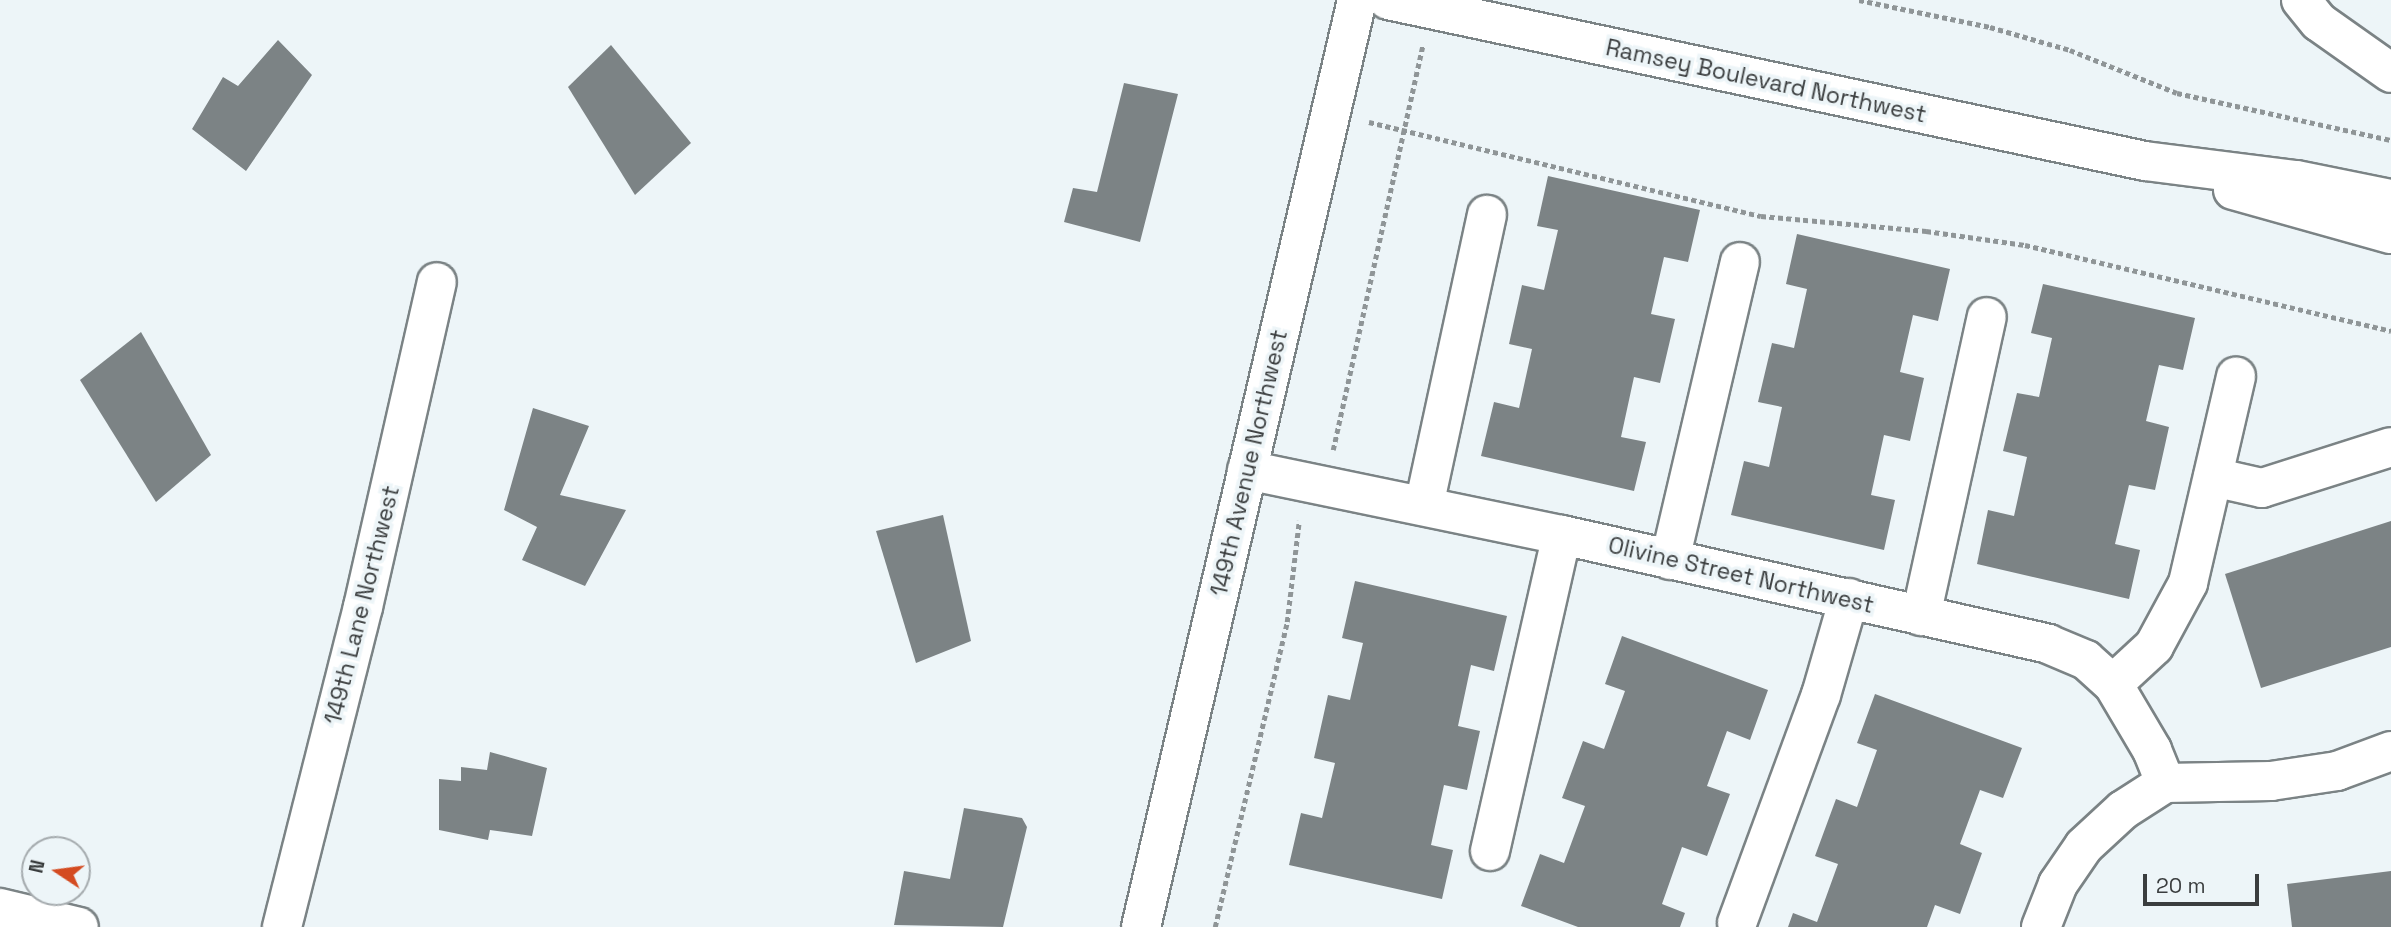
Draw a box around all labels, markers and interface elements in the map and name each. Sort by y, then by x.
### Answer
street label: Ramsey Boulevard Northwest [1603,34,1929,128]
street label: 149th Avenue Northwest [1205,327,1293,599]
street label: 149th Lane Northwest [319,483,405,727]
street label: Olivine Street Northwest [1606,531,1876,619]
north arrow [21,836,91,906]
text: N [23,858,51,876]
scale bar [2146,860,2262,904]
text: 20 m [2156,872,2206,899]

